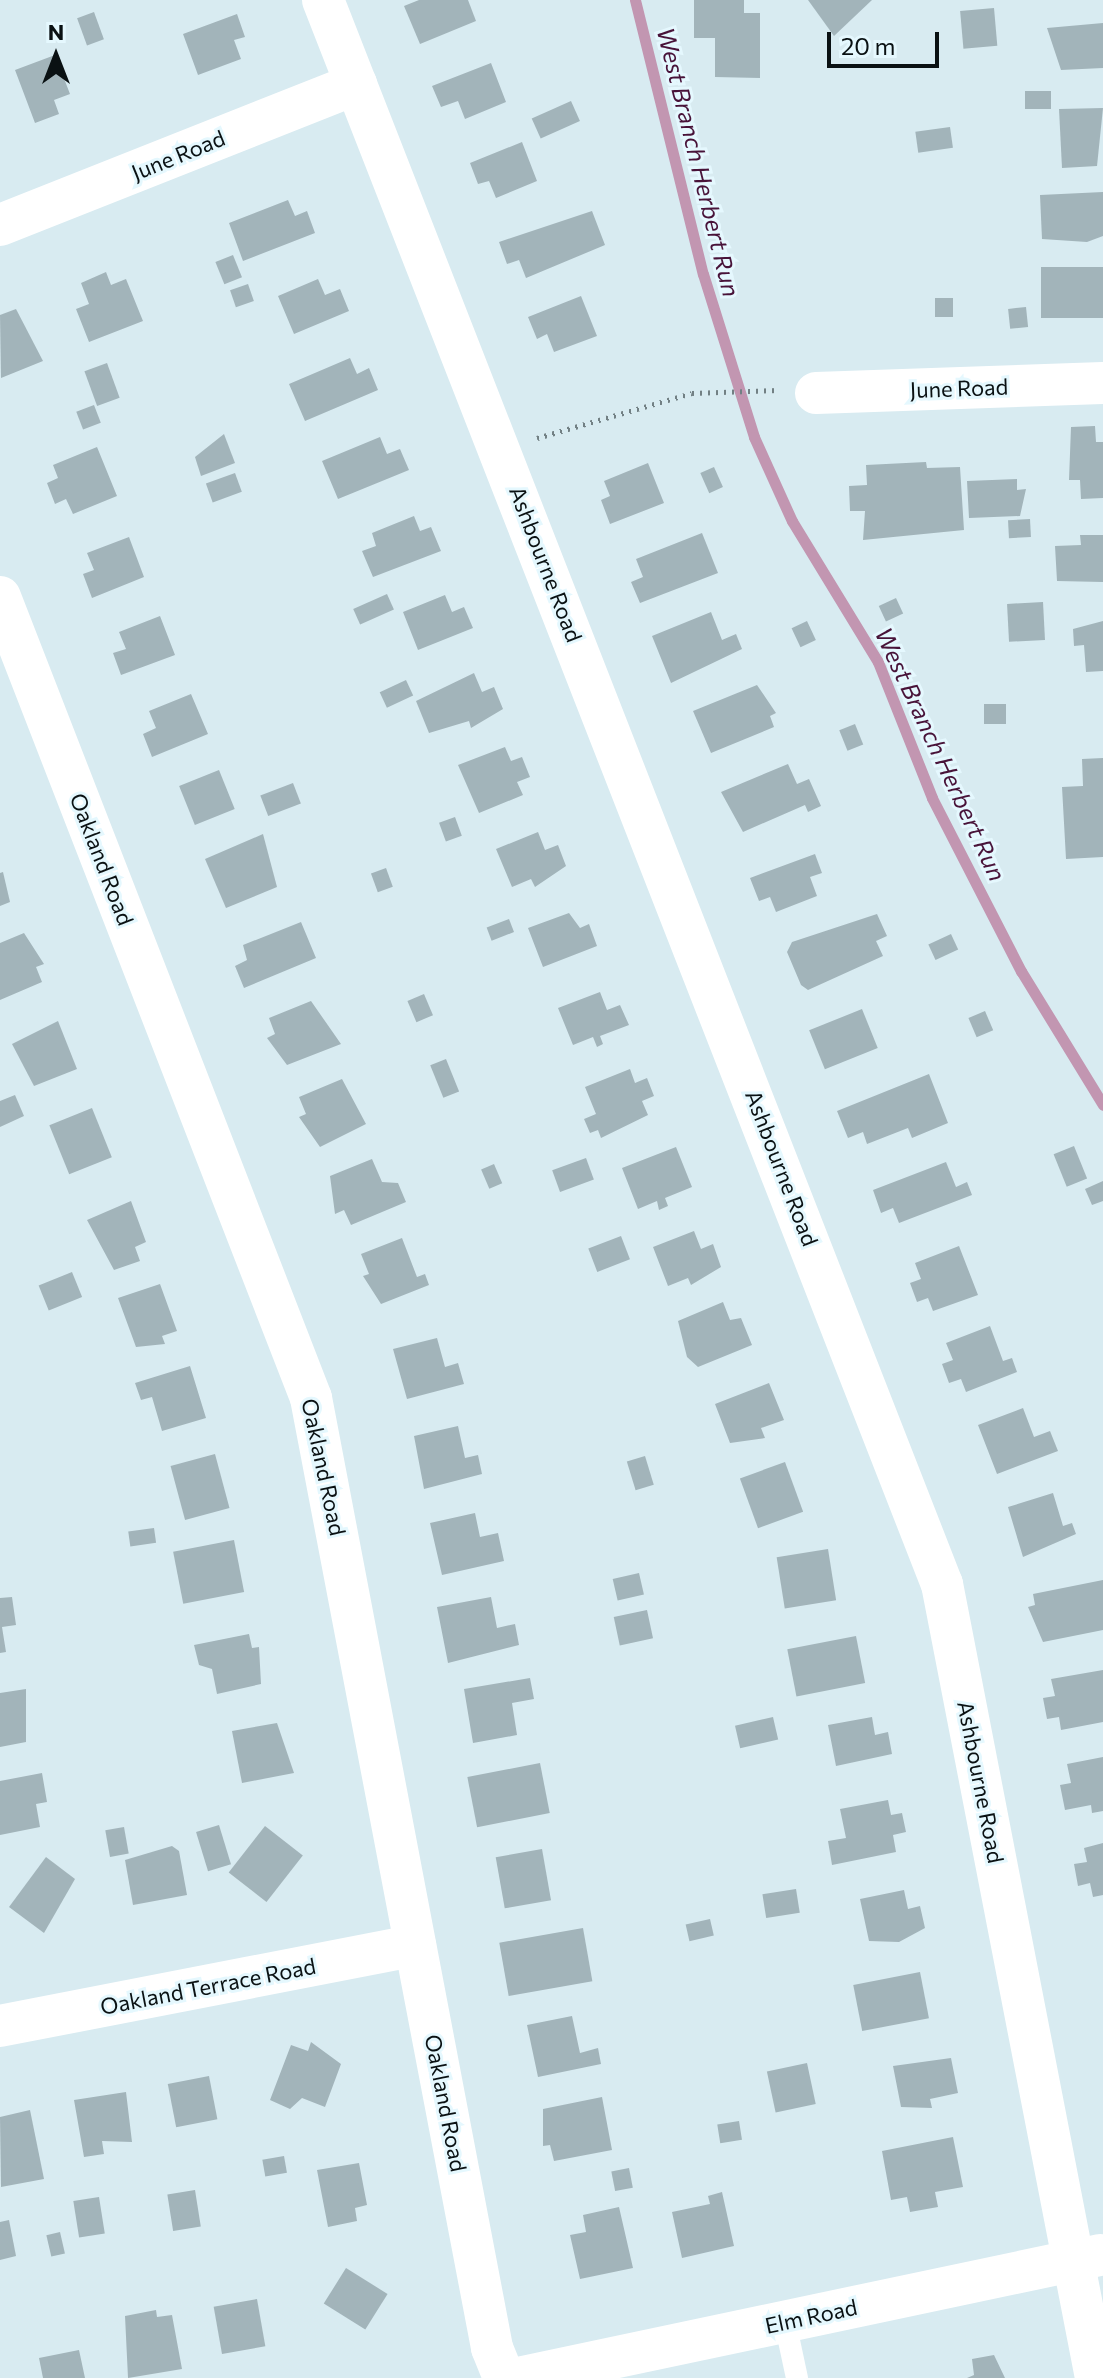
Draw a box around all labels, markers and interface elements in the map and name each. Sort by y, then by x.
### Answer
north arrow [16,16,96,96]
scale bar [831,16,943,66]
text: N [48,18,64,45]
water label: West Branch Herbert Run [652,24,746,300]
text: 20 m [841,31,895,60]
street label: June Road [127,124,229,186]
street label: June Road [909,373,1009,403]
street label: Ashbourne Road [504,482,588,646]
water label: West Branch Herbert Run [870,623,1012,885]
street label: Oakland Road [65,789,139,929]
street label: Ashbourne Road [740,1086,824,1250]
street label: Oakland Road [297,1396,351,1538]
street label: Ashbourne Road [952,1699,1010,1865]
street label: Oakland Terrace Road [98,1952,318,2020]
street label: Oakland Road [420,2032,472,2174]
street label: Elm Road [763,2293,859,2339]

